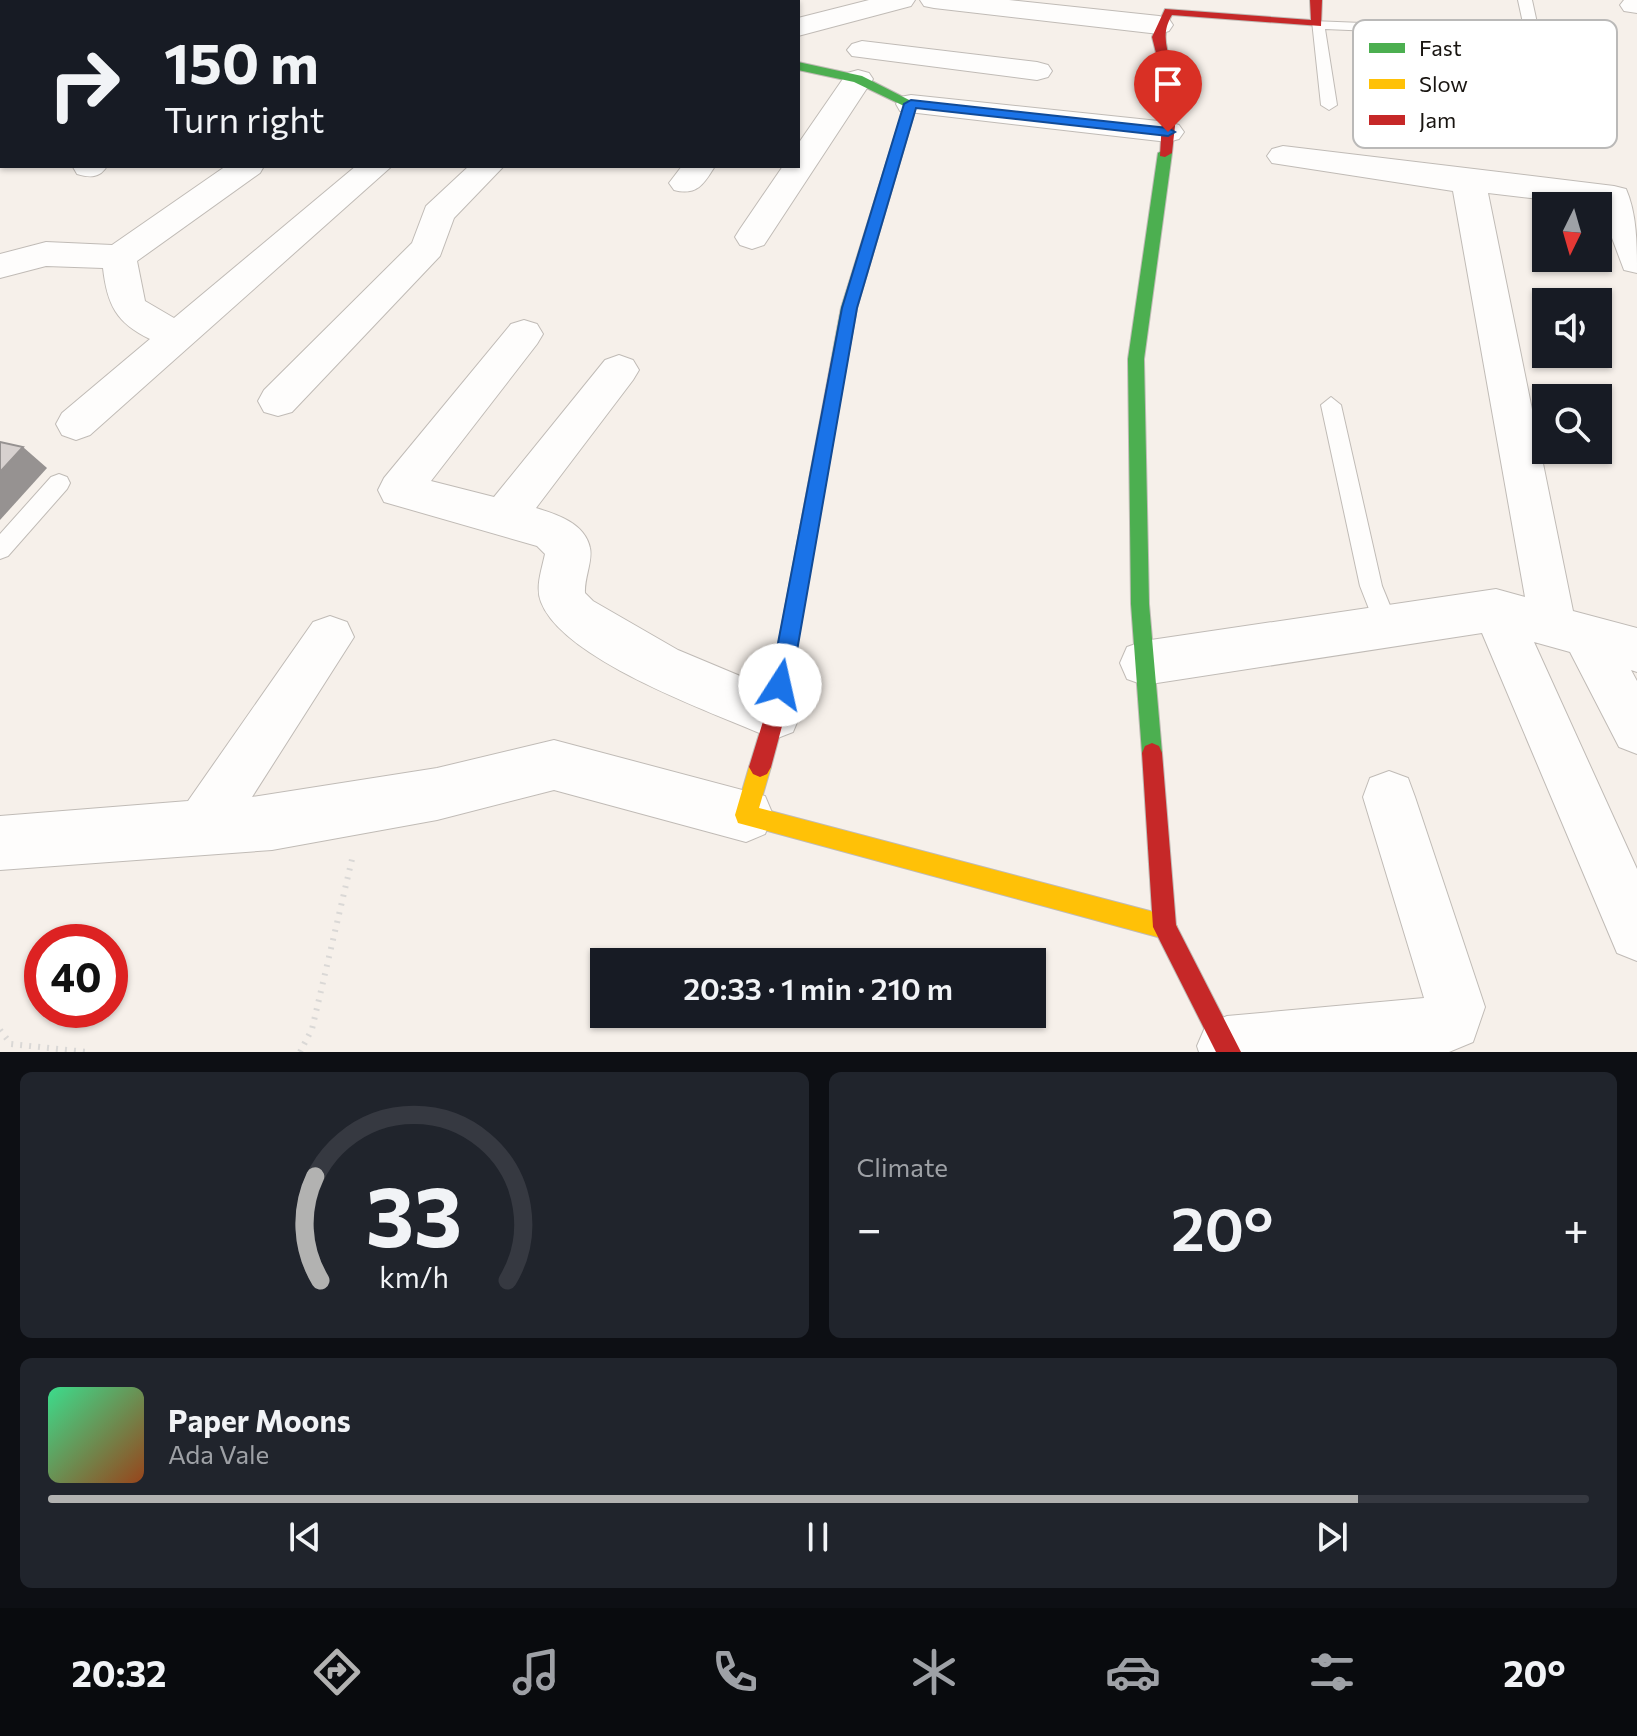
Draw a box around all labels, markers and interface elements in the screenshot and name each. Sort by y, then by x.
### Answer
legend [1353,20,1617,148]
text: 150 m [164,27,319,96]
icon: right [32,32,136,136]
text: Fast [1419,34,1462,61]
pin [1134,50,1202,132]
icon: arrive [1146,62,1190,106]
text: Slow [1419,70,1468,97]
text: Turn right [164,96,325,140]
text: Jam [1419,106,1456,133]
north arrow [1532,192,1612,272]
map controls [1532,192,1612,464]
button: sound [1532,288,1612,368]
button: search [1532,384,1612,464]
position arrow [738,643,822,727]
speed limit sign: 40 [24,924,128,1028]
text: 20:33 · 1 min · 210 m [683,969,953,1006]
text: Climate [857,1151,948,1182]
text: 33 [366,1162,462,1264]
text: 20° [1171,1190,1274,1263]
text: − [857,1200,882,1254]
text: + [1563,1200,1589,1254]
text: km/h [379,1259,449,1294]
text: Paper Moons [168,1401,351,1438]
text: Ada Vale [168,1438,269,1469]
icon: previous [283,1515,327,1559]
icon: pause [796,1515,840,1559]
icon: next [1310,1515,1354,1559]
icon: directions [309,1644,365,1700]
icon: music [508,1644,564,1700]
icon: phone [707,1644,763,1700]
icon: climate [906,1644,962,1700]
icon: car [1105,1644,1161,1700]
icon: filters [1304,1644,1360,1700]
text: 20:32 [71,1650,166,1694]
text: 20° [1503,1650,1565,1694]

